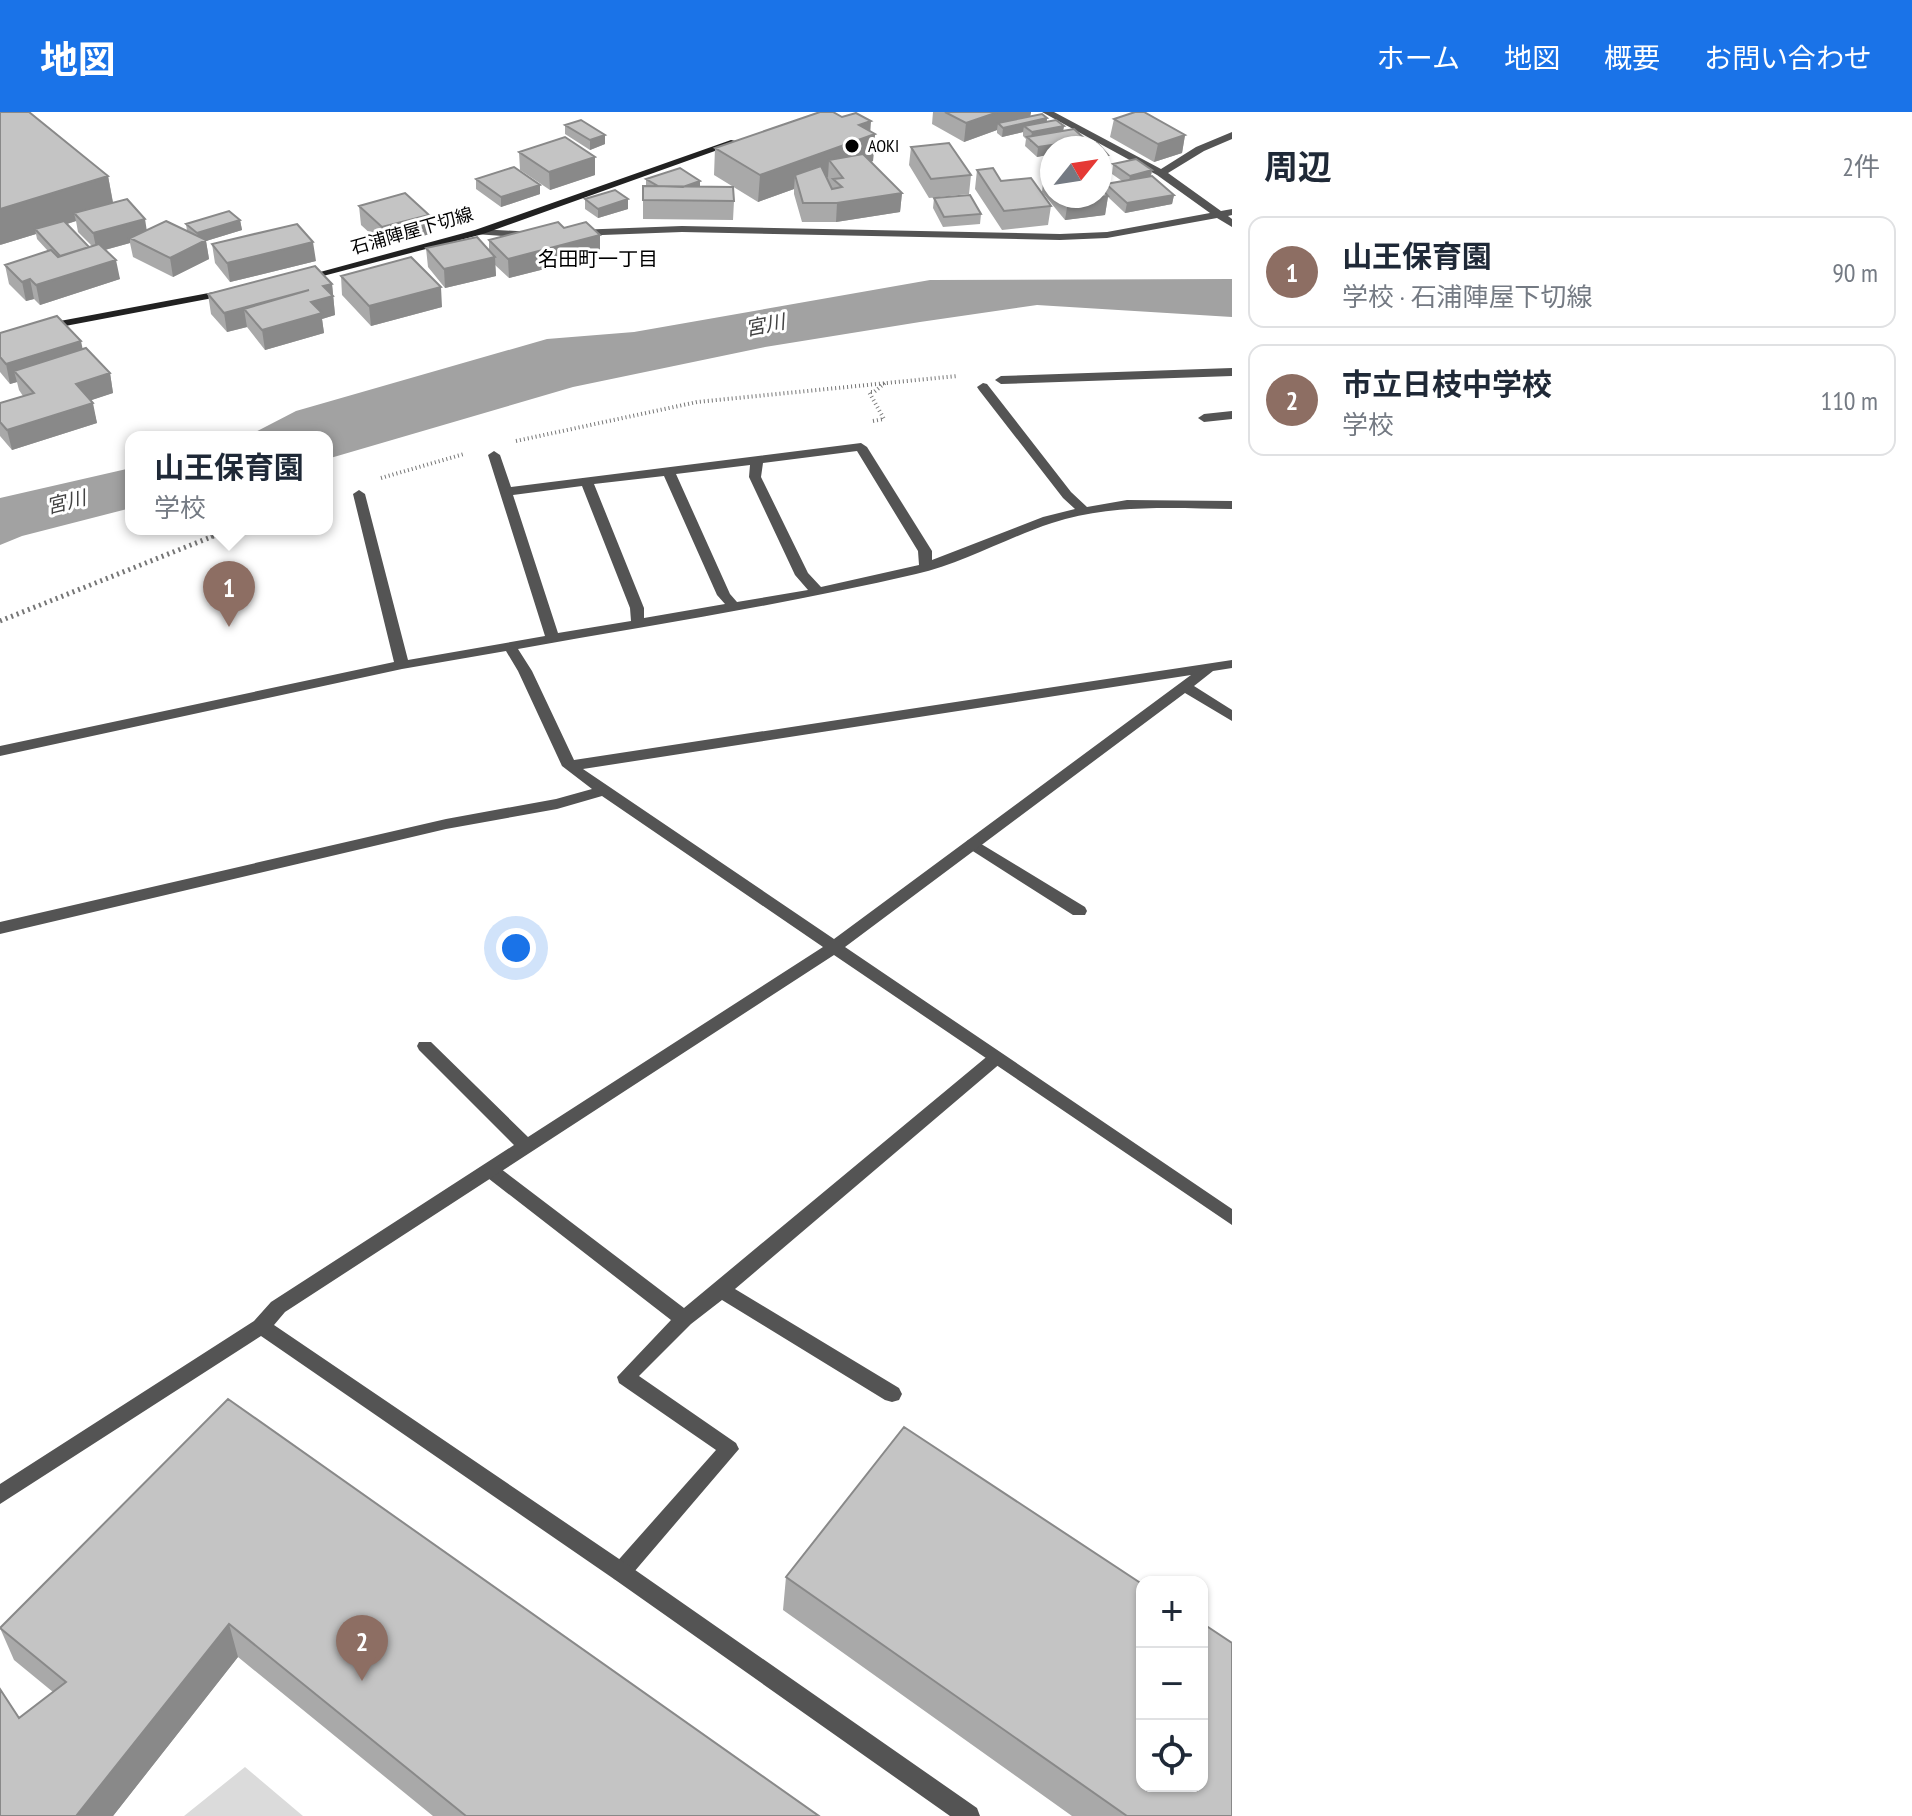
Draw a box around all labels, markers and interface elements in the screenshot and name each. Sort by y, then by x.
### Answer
text: 地図 [40,34,116,83]
text: ホーム [1377,39,1460,76]
text: 地図 [1504,39,1560,76]
text: 概要 [1604,39,1660,76]
text: お問い合わせ [1704,39,1872,76]
place label: AOKI [868,134,899,157]
north arrow [1040,136,1112,208]
marker: AOKI [843,137,861,155]
text: 周辺 [1264,144,1332,188]
text: 2件 [1842,150,1880,183]
street label: 石浦陣屋下切線 [348,202,476,259]
text: 山王保育園 [1342,236,1492,275]
district label: 名田町一丁目 [538,246,658,272]
text: 1 [1286,256,1298,289]
text: 90 m [1832,256,1878,289]
text: 学校 · 石浦陣屋下切線 [1342,280,1593,313]
water label: 宮川 [743,308,789,342]
text: 市立日枝中学校 [1342,364,1552,403]
text: 2 [1286,384,1298,417]
text: 110 m [1820,384,1878,417]
text: 学校 [1342,408,1394,441]
popup [125,431,333,535]
text: 山王保育園 [154,447,304,486]
water label: 宮川 [43,484,90,519]
text: 学校 [154,491,206,524]
pin: 1 [203,561,255,627]
your location [496,928,536,968]
map controls [1136,1576,1208,1792]
button: + [1136,1576,1208,1648]
pin: 2 [336,1615,388,1681]
button: − [1136,1648,1208,1720]
button: locate [1136,1720,1208,1792]

